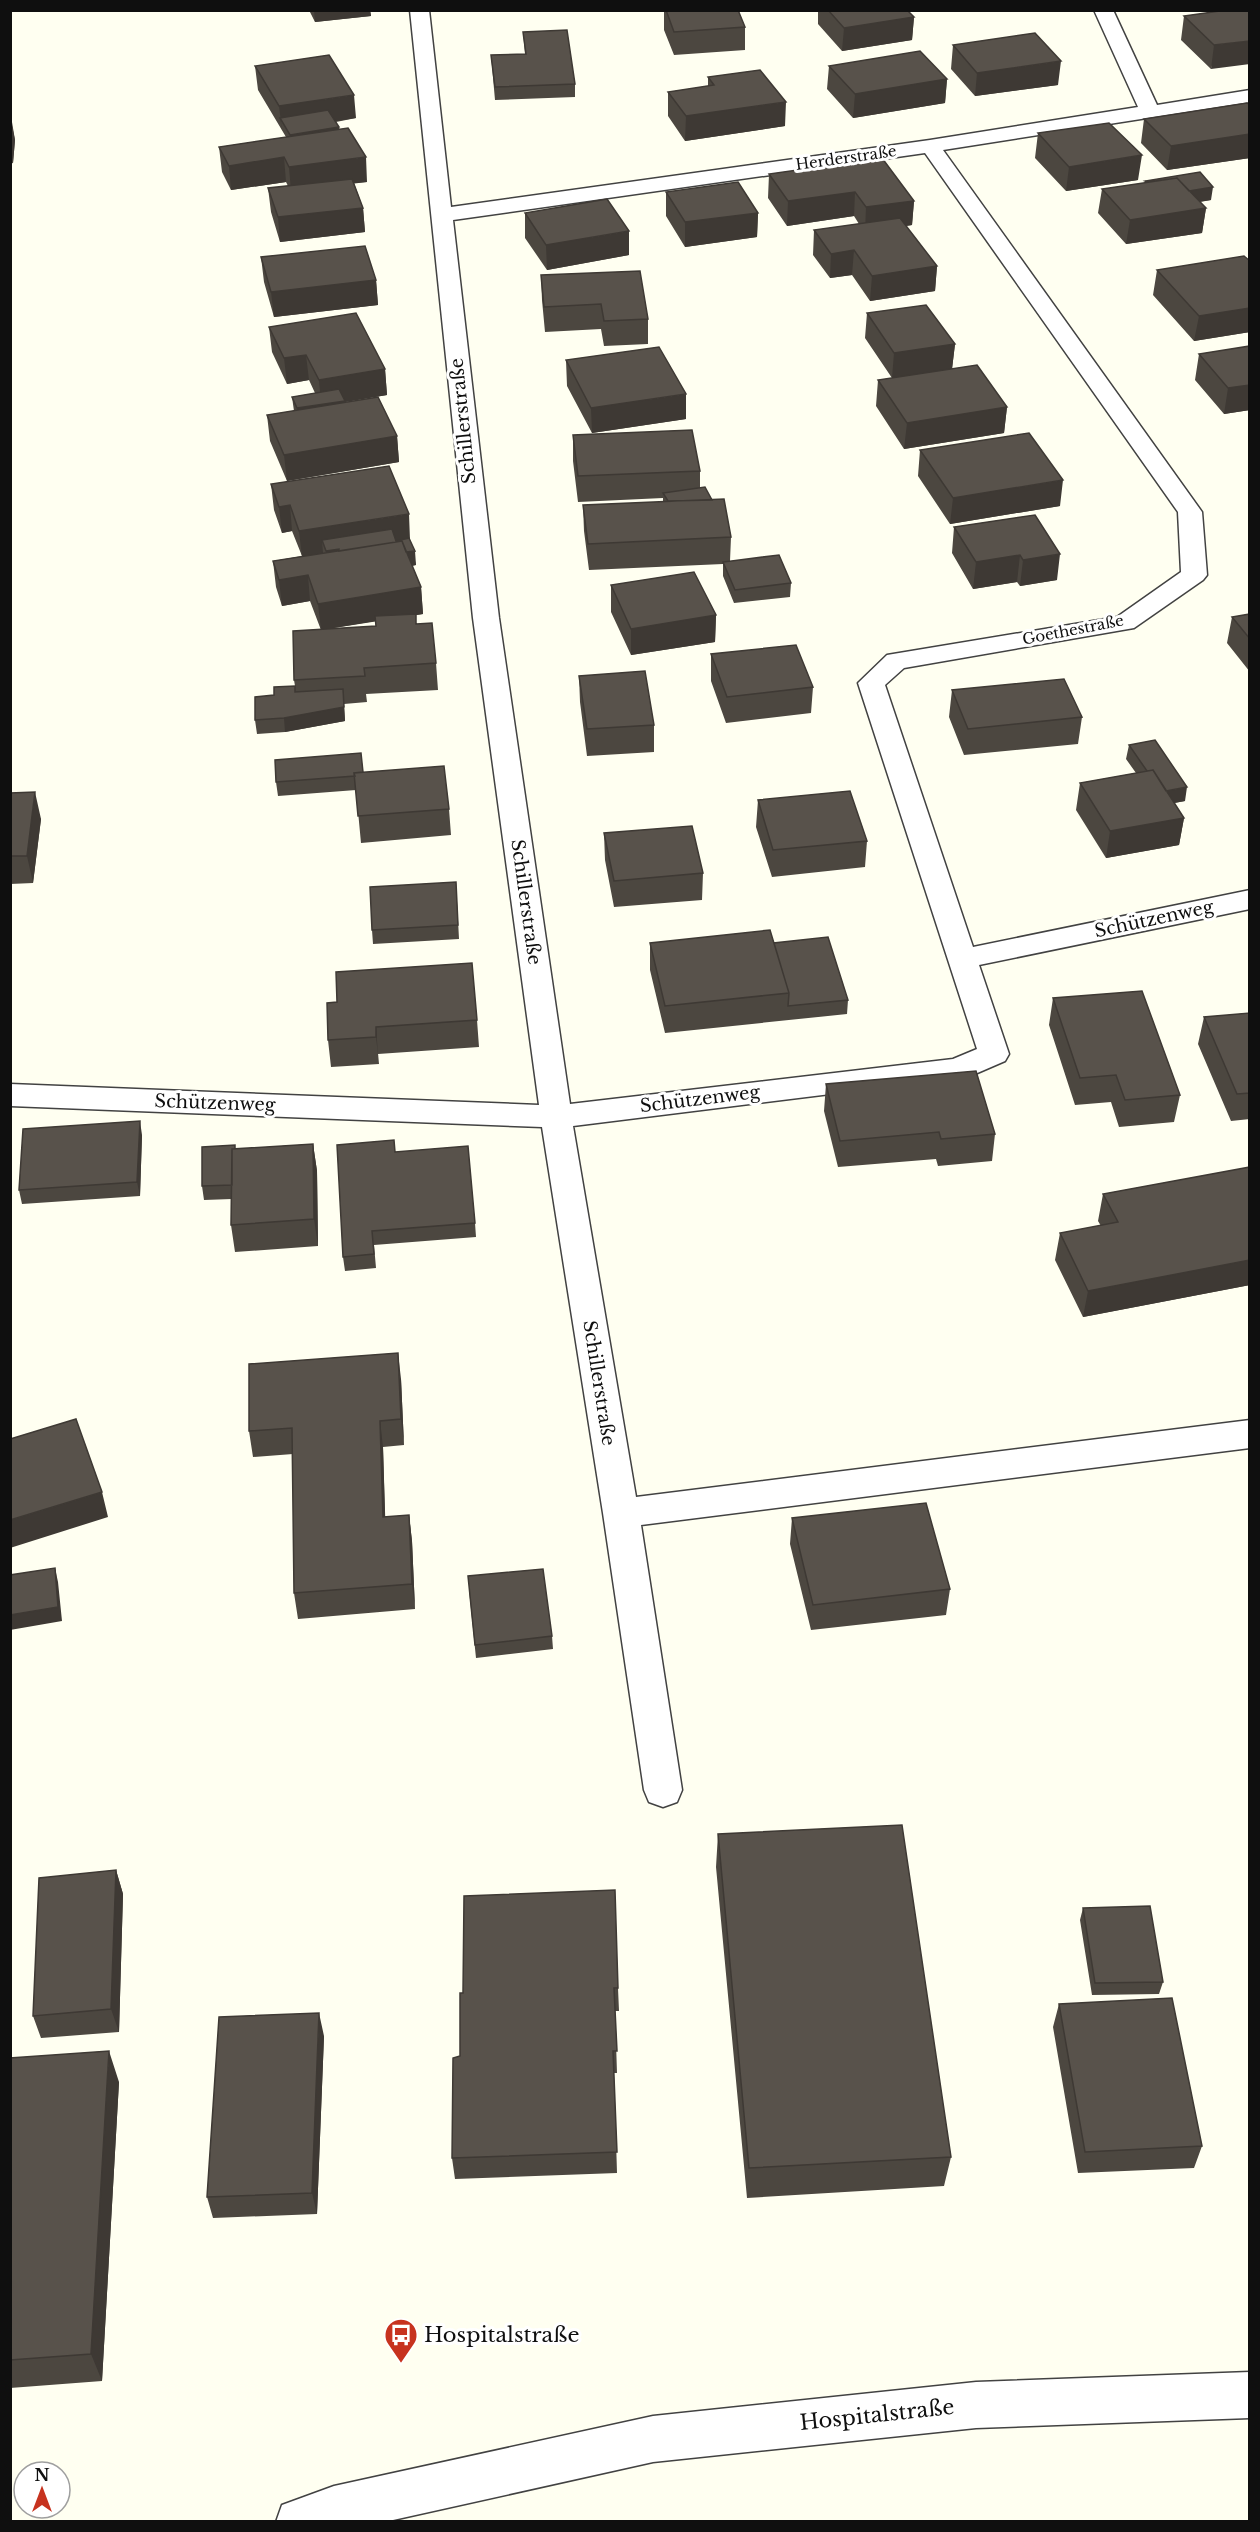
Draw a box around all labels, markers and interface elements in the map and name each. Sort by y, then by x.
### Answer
street label: Herderstraße [794,141,898,174]
street label: Schillerstraße [445,357,481,485]
street label: Goethestraße [1021,610,1125,649]
street label: Schillerstraße [506,838,546,966]
street label: Schützenweg [1093,896,1216,942]
street label: Schützenweg [639,1081,762,1117]
street label: Schützenweg [154,1090,276,1116]
street label: Schillerstraße [578,1319,620,1447]
bus stop icon: Hospitalstraße [383,2317,419,2364]
place label: Hospitalstraße [424,2322,579,2348]
street label: Hospitalstraße [798,2394,956,2436]
north arrow [12,2460,72,2520]
text: N [34,2465,50,2485]

